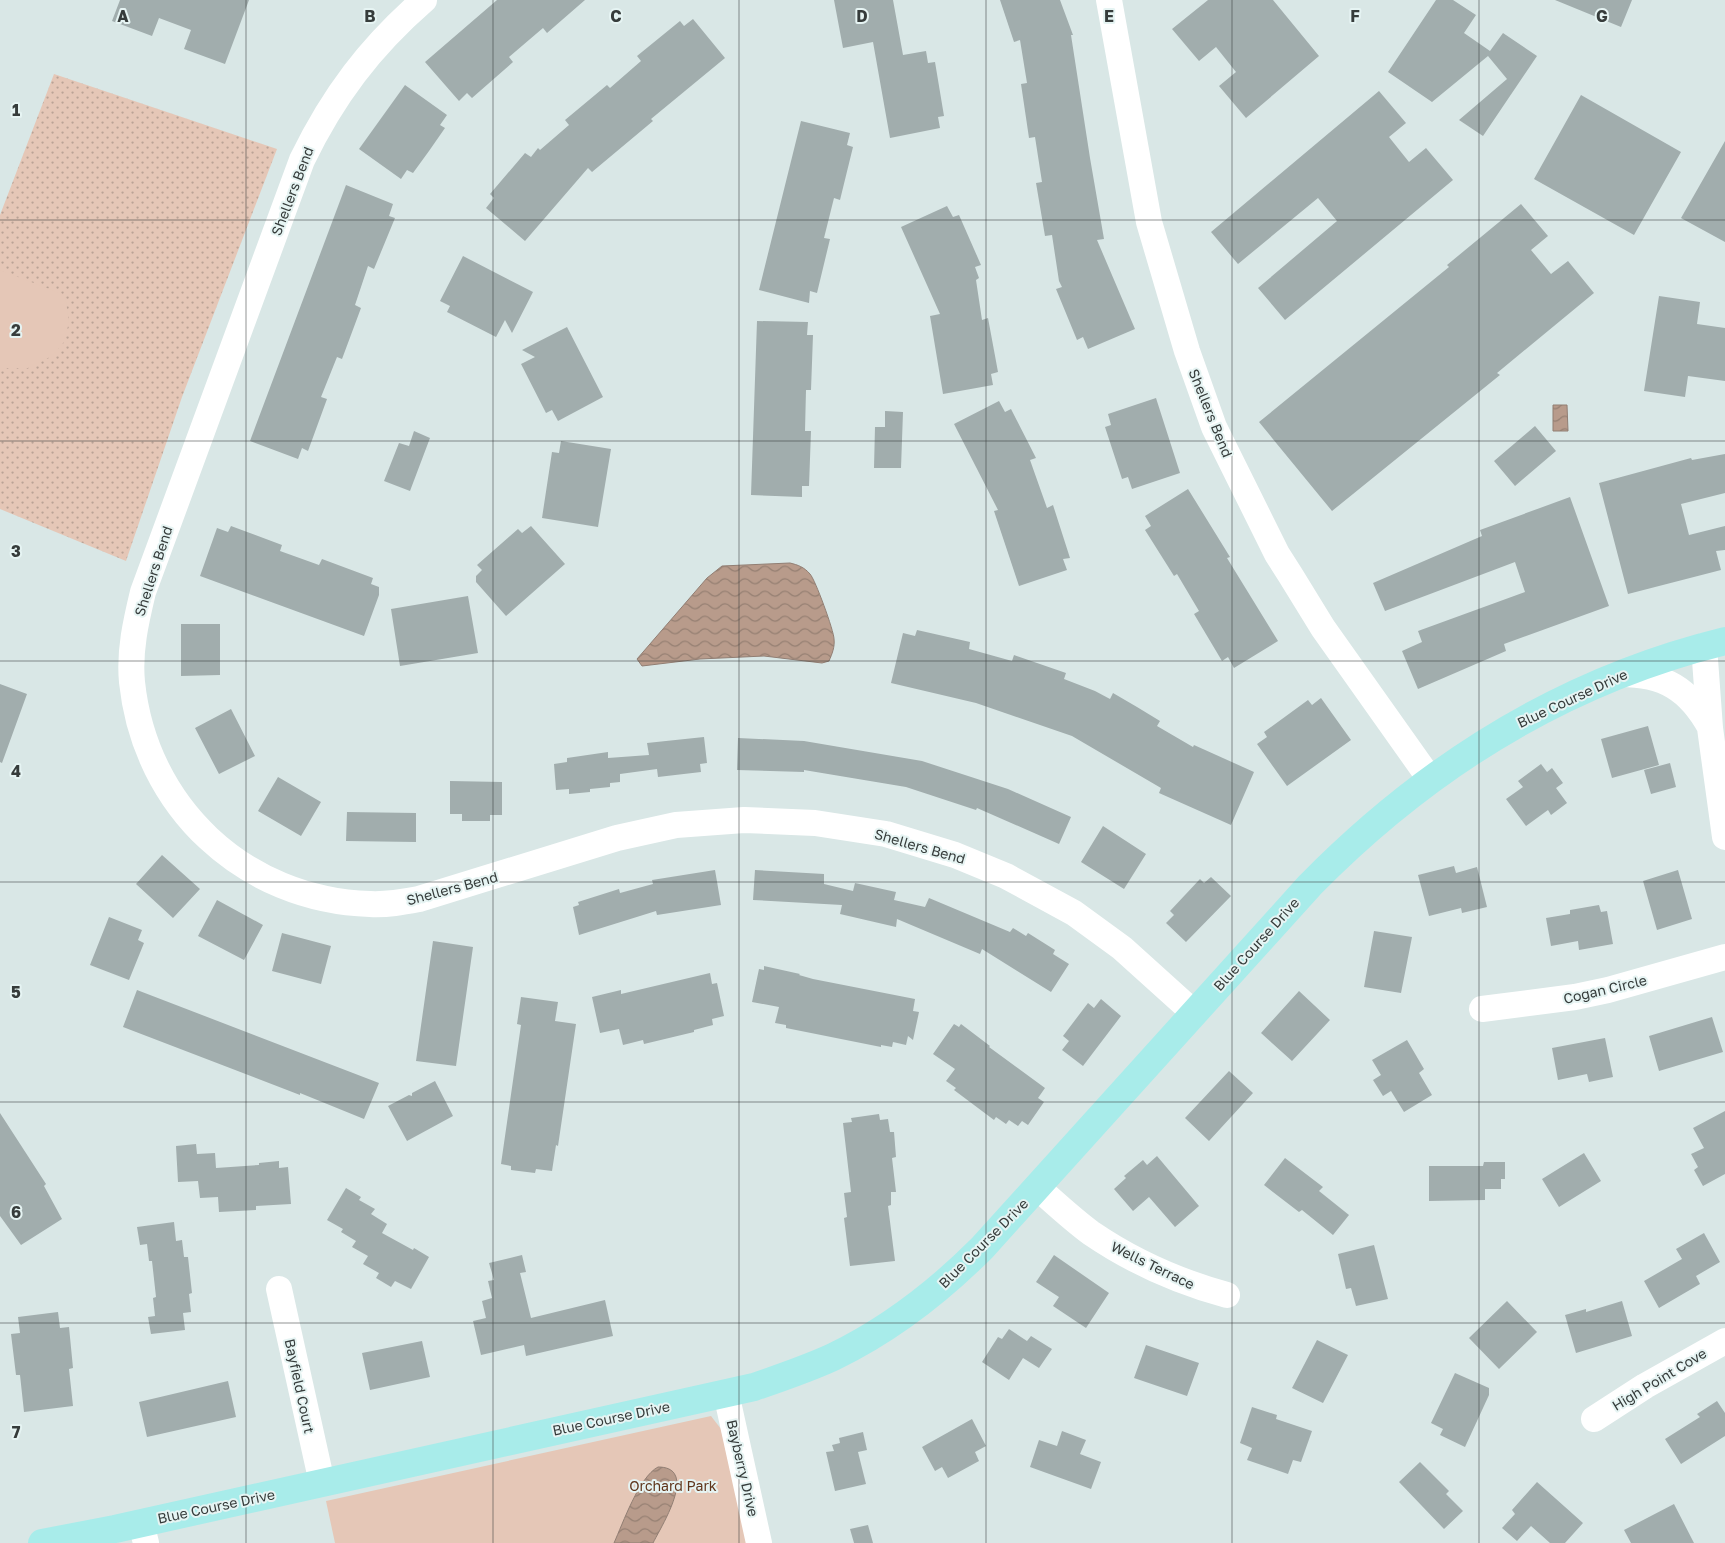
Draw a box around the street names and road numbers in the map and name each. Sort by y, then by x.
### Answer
street label: Shellers Bend [267,144,317,238]
street label: Shellers Bend [1186,366,1236,460]
street label: Shellers Bend [130,524,176,618]
street label: Blue Course Drive [1514,665,1630,731]
street label: Shellers Bend [873,825,967,867]
street label: Shellers Bend [405,868,499,908]
street label: Blue Course Drive [1210,894,1302,994]
street label: Cogan Circle [1562,971,1648,1007]
street label: Blue Course Drive [935,1195,1031,1291]
street label: Wells Terrace [1108,1237,1198,1293]
street label: Bayfield Court [282,1337,318,1435]
street label: High Point Cove [1609,1344,1709,1414]
street label: Blue Course Drive [551,1397,671,1439]
street label: Bayberry Drive [724,1418,762,1518]
street label: Blue Course Drive [156,1485,276,1527]

